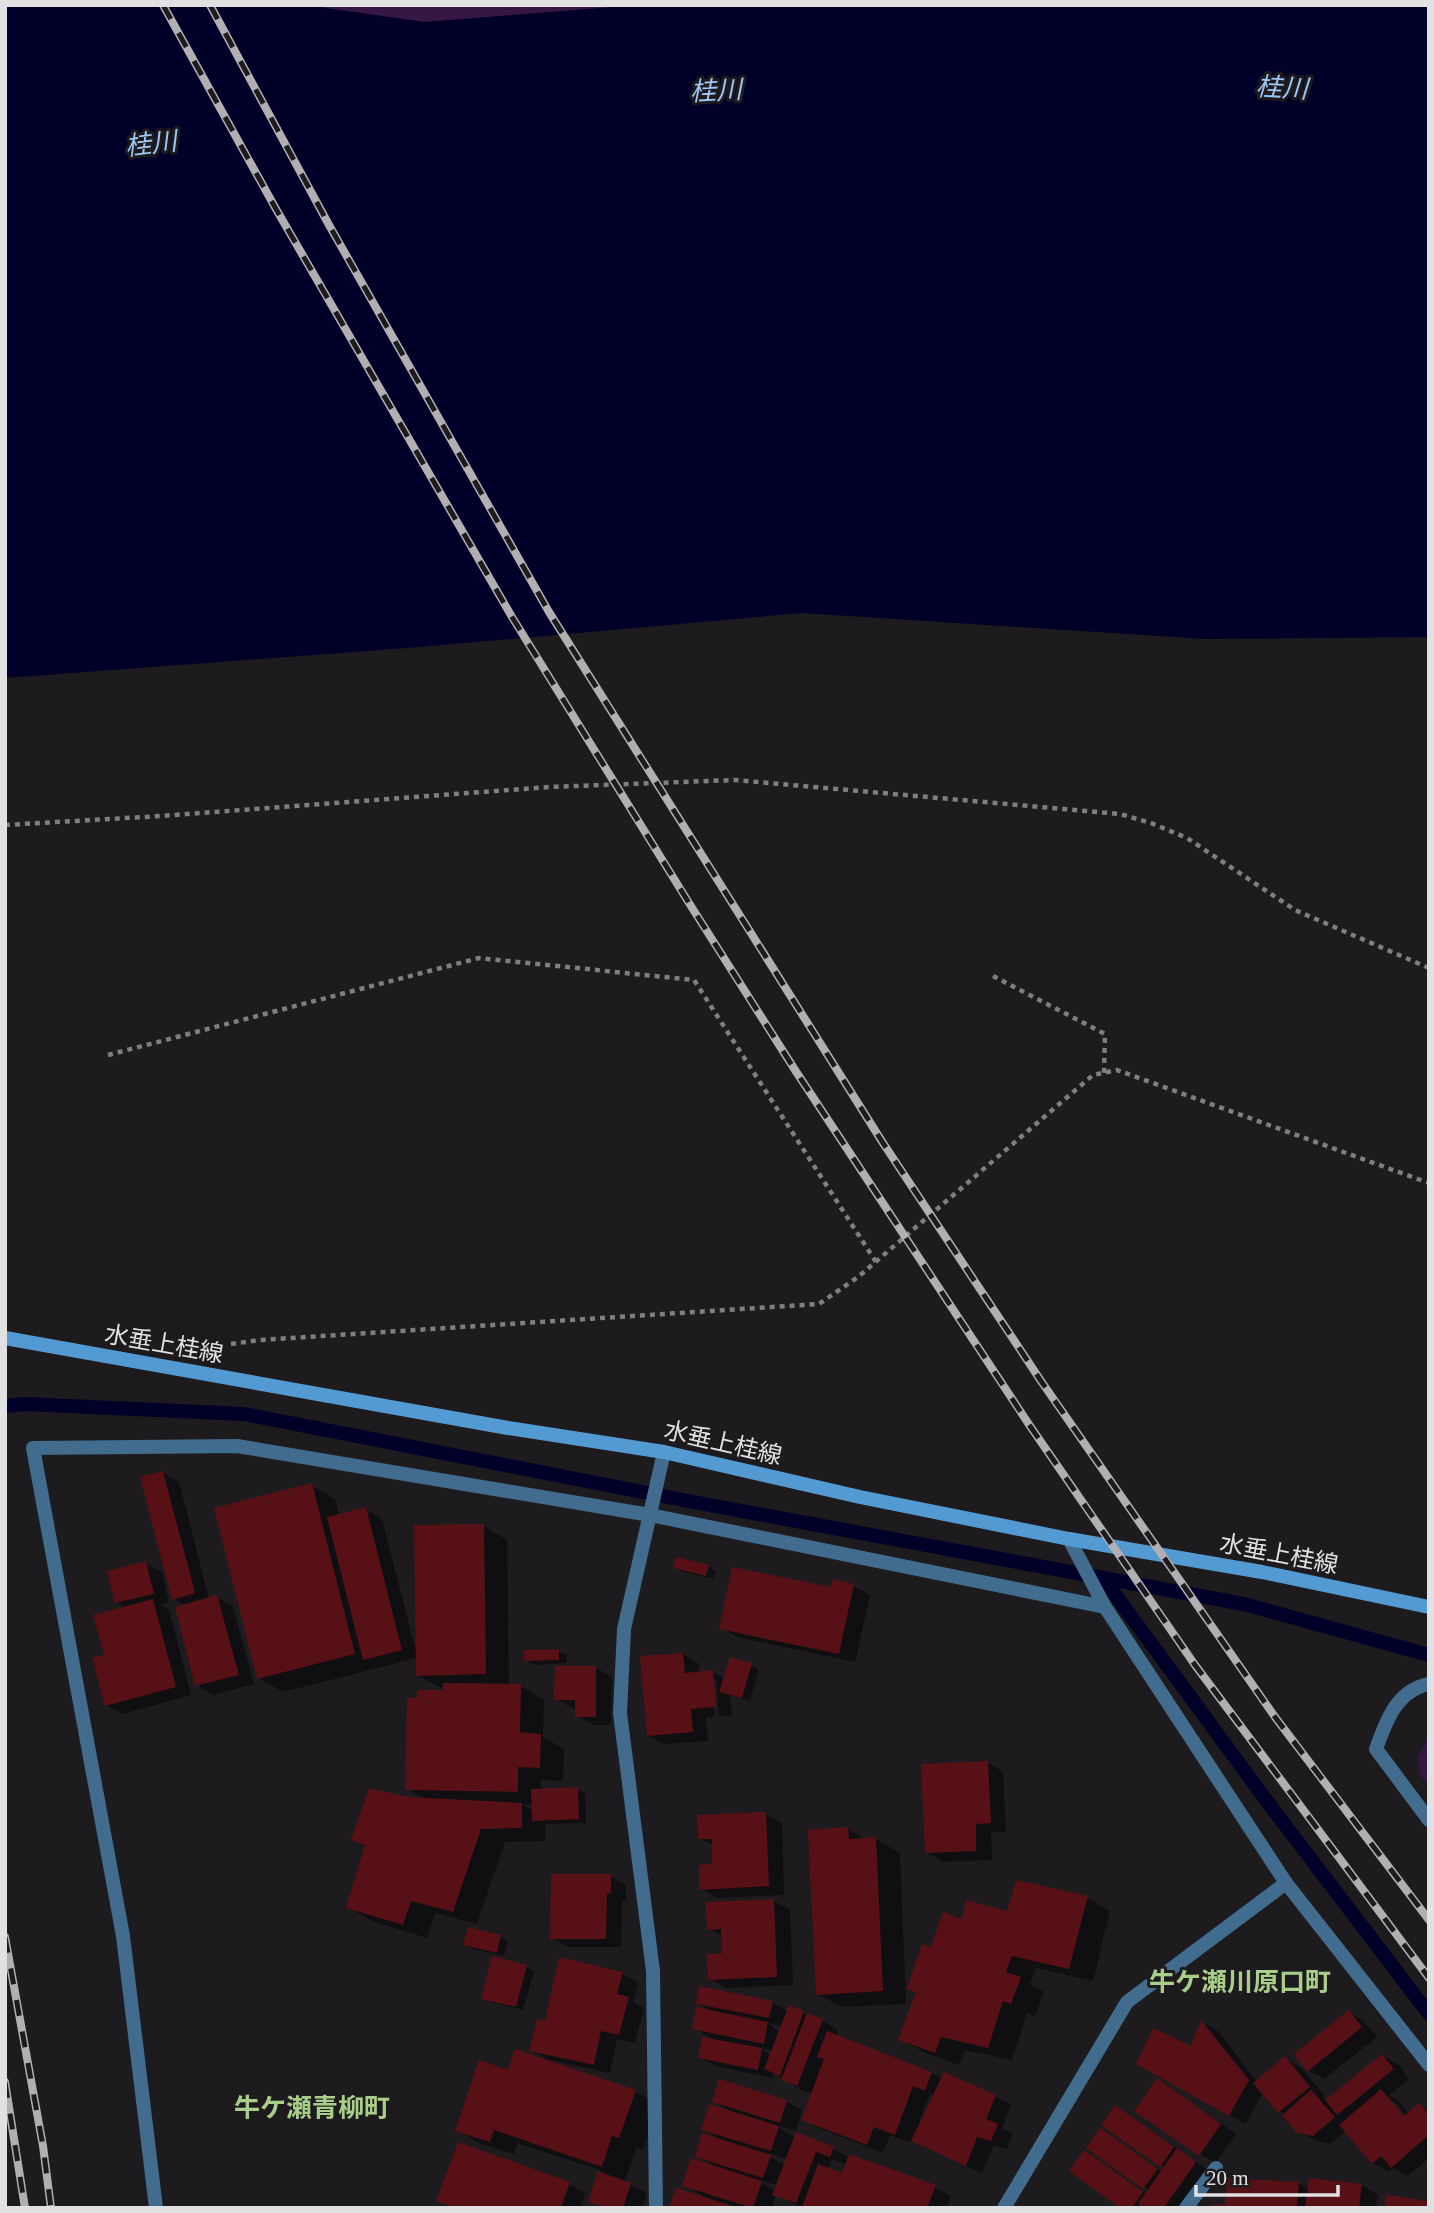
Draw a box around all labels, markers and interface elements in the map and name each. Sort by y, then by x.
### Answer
water label: 桂川 [1255,72,1312,104]
water label: 桂川 [689,75,746,107]
water label: 桂川 [123,126,182,162]
street label: 水垂上桂線 [103,1321,225,1367]
street label: 水垂上桂線 [662,1417,784,1469]
street label: 水垂上桂線 [1218,1530,1340,1578]
district label: 牛ケ瀬川原口町 [1149,1968,1331,1997]
district label: 牛ケ瀬青柳町 [234,2094,390,2123]
scale bar [1196,2154,1338,2198]
text: 20 m [1206,2166,1249,2190]

